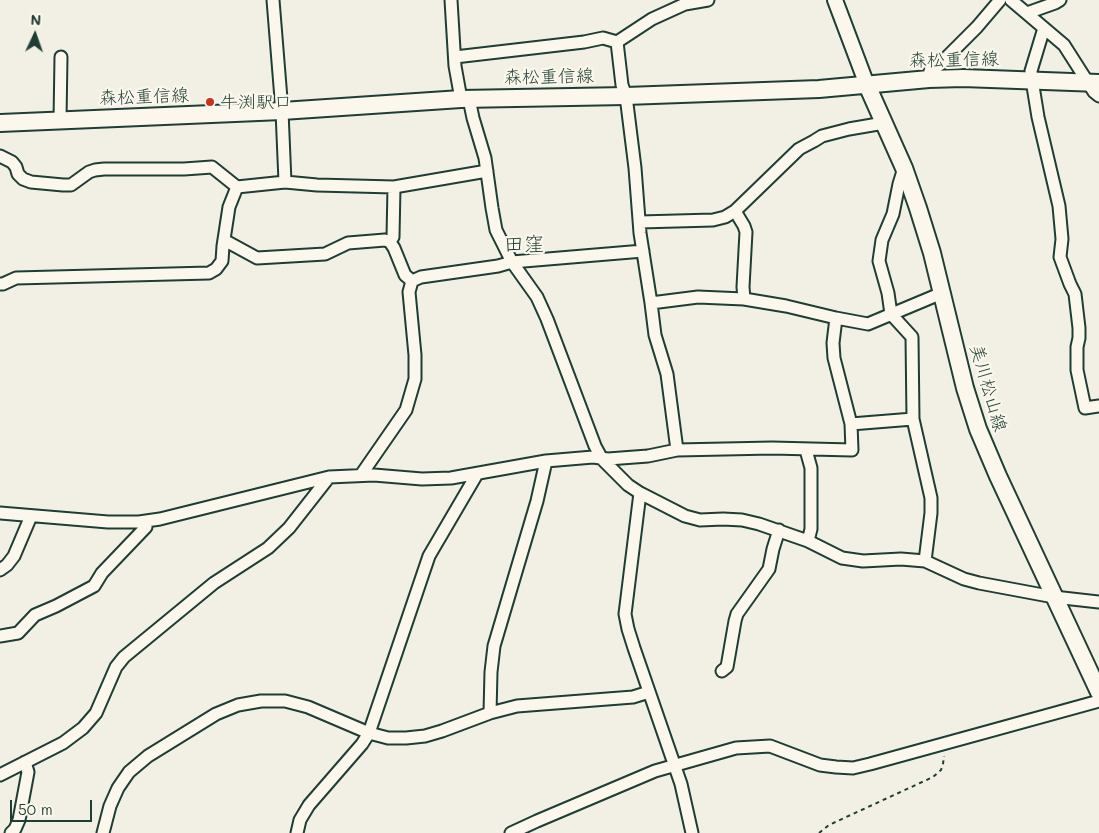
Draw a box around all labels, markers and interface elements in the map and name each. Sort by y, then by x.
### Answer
north arrow [10,10,60,60]
text: N [30,10,42,29]
street label: 森松重信線 [909,48,999,72]
street label: 森松重信線 [504,65,594,89]
street label: 森松重信線 [99,85,189,109]
place label: 牛渕駅口 [220,91,292,113]
marker: 牛渕駅口 [204,96,216,108]
district label: 田窪 [504,233,544,257]
street label: 美川松山線 [965,342,1011,434]
scale bar [12,790,95,822]
text: 50 m [18,799,53,819]

